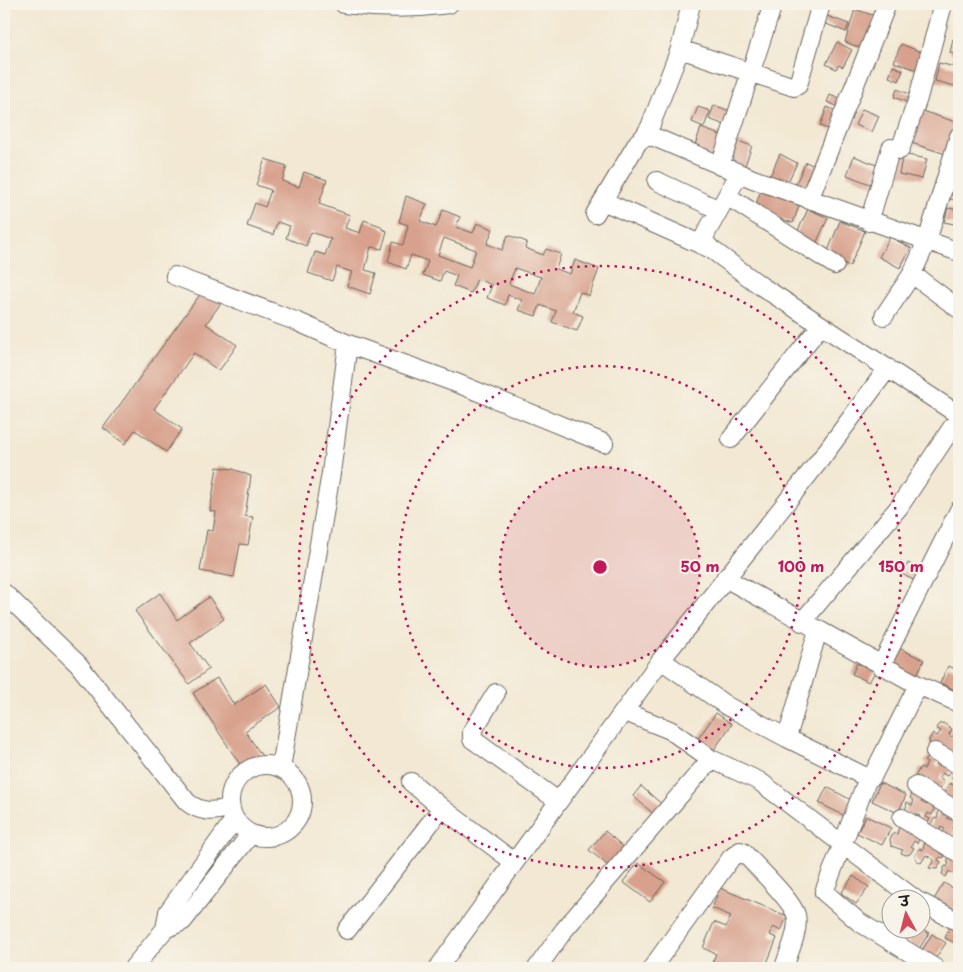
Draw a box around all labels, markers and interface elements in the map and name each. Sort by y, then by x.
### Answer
text: 50 m [681,554,719,577]
text: 100 m [778,554,824,577]
text: 150 m [878,554,924,577]
centre of rings [591,558,609,576]
text: उ [896,889,912,912]
north arrow [880,890,930,940]

